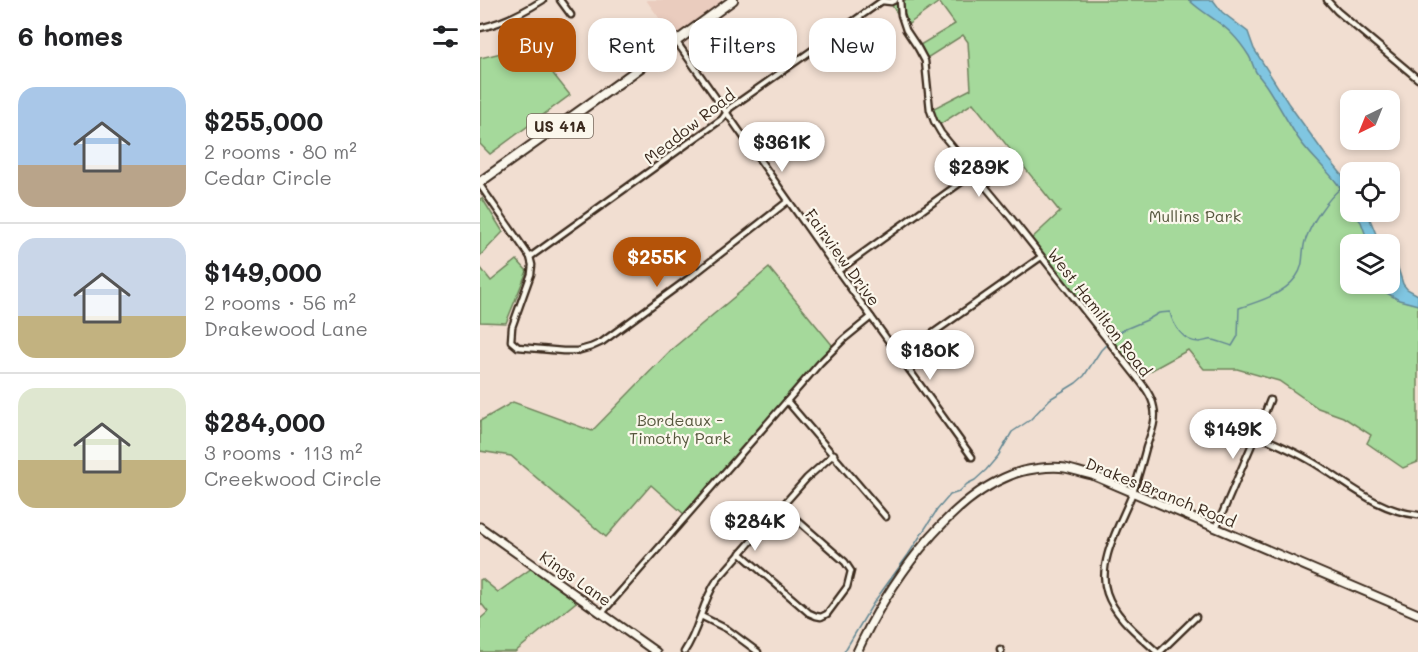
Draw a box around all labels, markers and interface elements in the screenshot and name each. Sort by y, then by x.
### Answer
chip: Buy [498,18,576,72]
chip: Rent [588,18,677,72]
chip: Filters [689,18,797,72]
chip: New [809,18,896,72]
text: 6 homes [18,19,123,53]
icon: filters [429,20,462,53]
street label: Meadow Road [639,84,739,168]
north arrow [1340,90,1400,150]
map controls [1340,90,1400,294]
text: $255,000 [204,104,323,138]
icon: home [66,111,138,183]
road number: US 41A [527,114,593,138]
pin: $361K [740,122,824,173]
text: $361K [753,128,811,154]
text: 2 rooms · 80 m² [204,138,357,164]
pin: $289K [937,147,1021,198]
text: $289K [948,153,1010,179]
button: locate [1340,162,1400,222]
text: Cedar Circle [204,164,332,190]
street label: Fairview Drive [801,204,885,310]
park label: Mullins Park [1149,205,1241,226]
button: layers [1340,234,1400,294]
pin: $255K [615,237,699,288]
text: $255K [627,243,687,269]
street label: West Hamilton Road [1043,244,1157,380]
text: $149,000 [204,255,322,289]
icon: home [66,262,138,334]
text: 2 rooms · 56 m² [204,289,356,315]
text: Drakewood Lane [204,315,368,341]
pin: $180K [888,330,972,381]
text: $180K [900,336,960,362]
text: $284,000 [204,405,325,439]
park label: Bordeaux - Timothy Park [629,409,731,448]
pin: $149K [1191,409,1275,460]
icon: home [66,412,138,484]
text: $149K [1203,415,1263,441]
text: 3 rooms · 113 m² [204,439,363,465]
street label: Drakes Branch Road [1083,452,1239,532]
text: Creekwood Circle [204,465,382,491]
pin: $284K [713,501,797,552]
text: $284K [724,507,786,533]
street label: Kings Lane [536,546,616,610]

